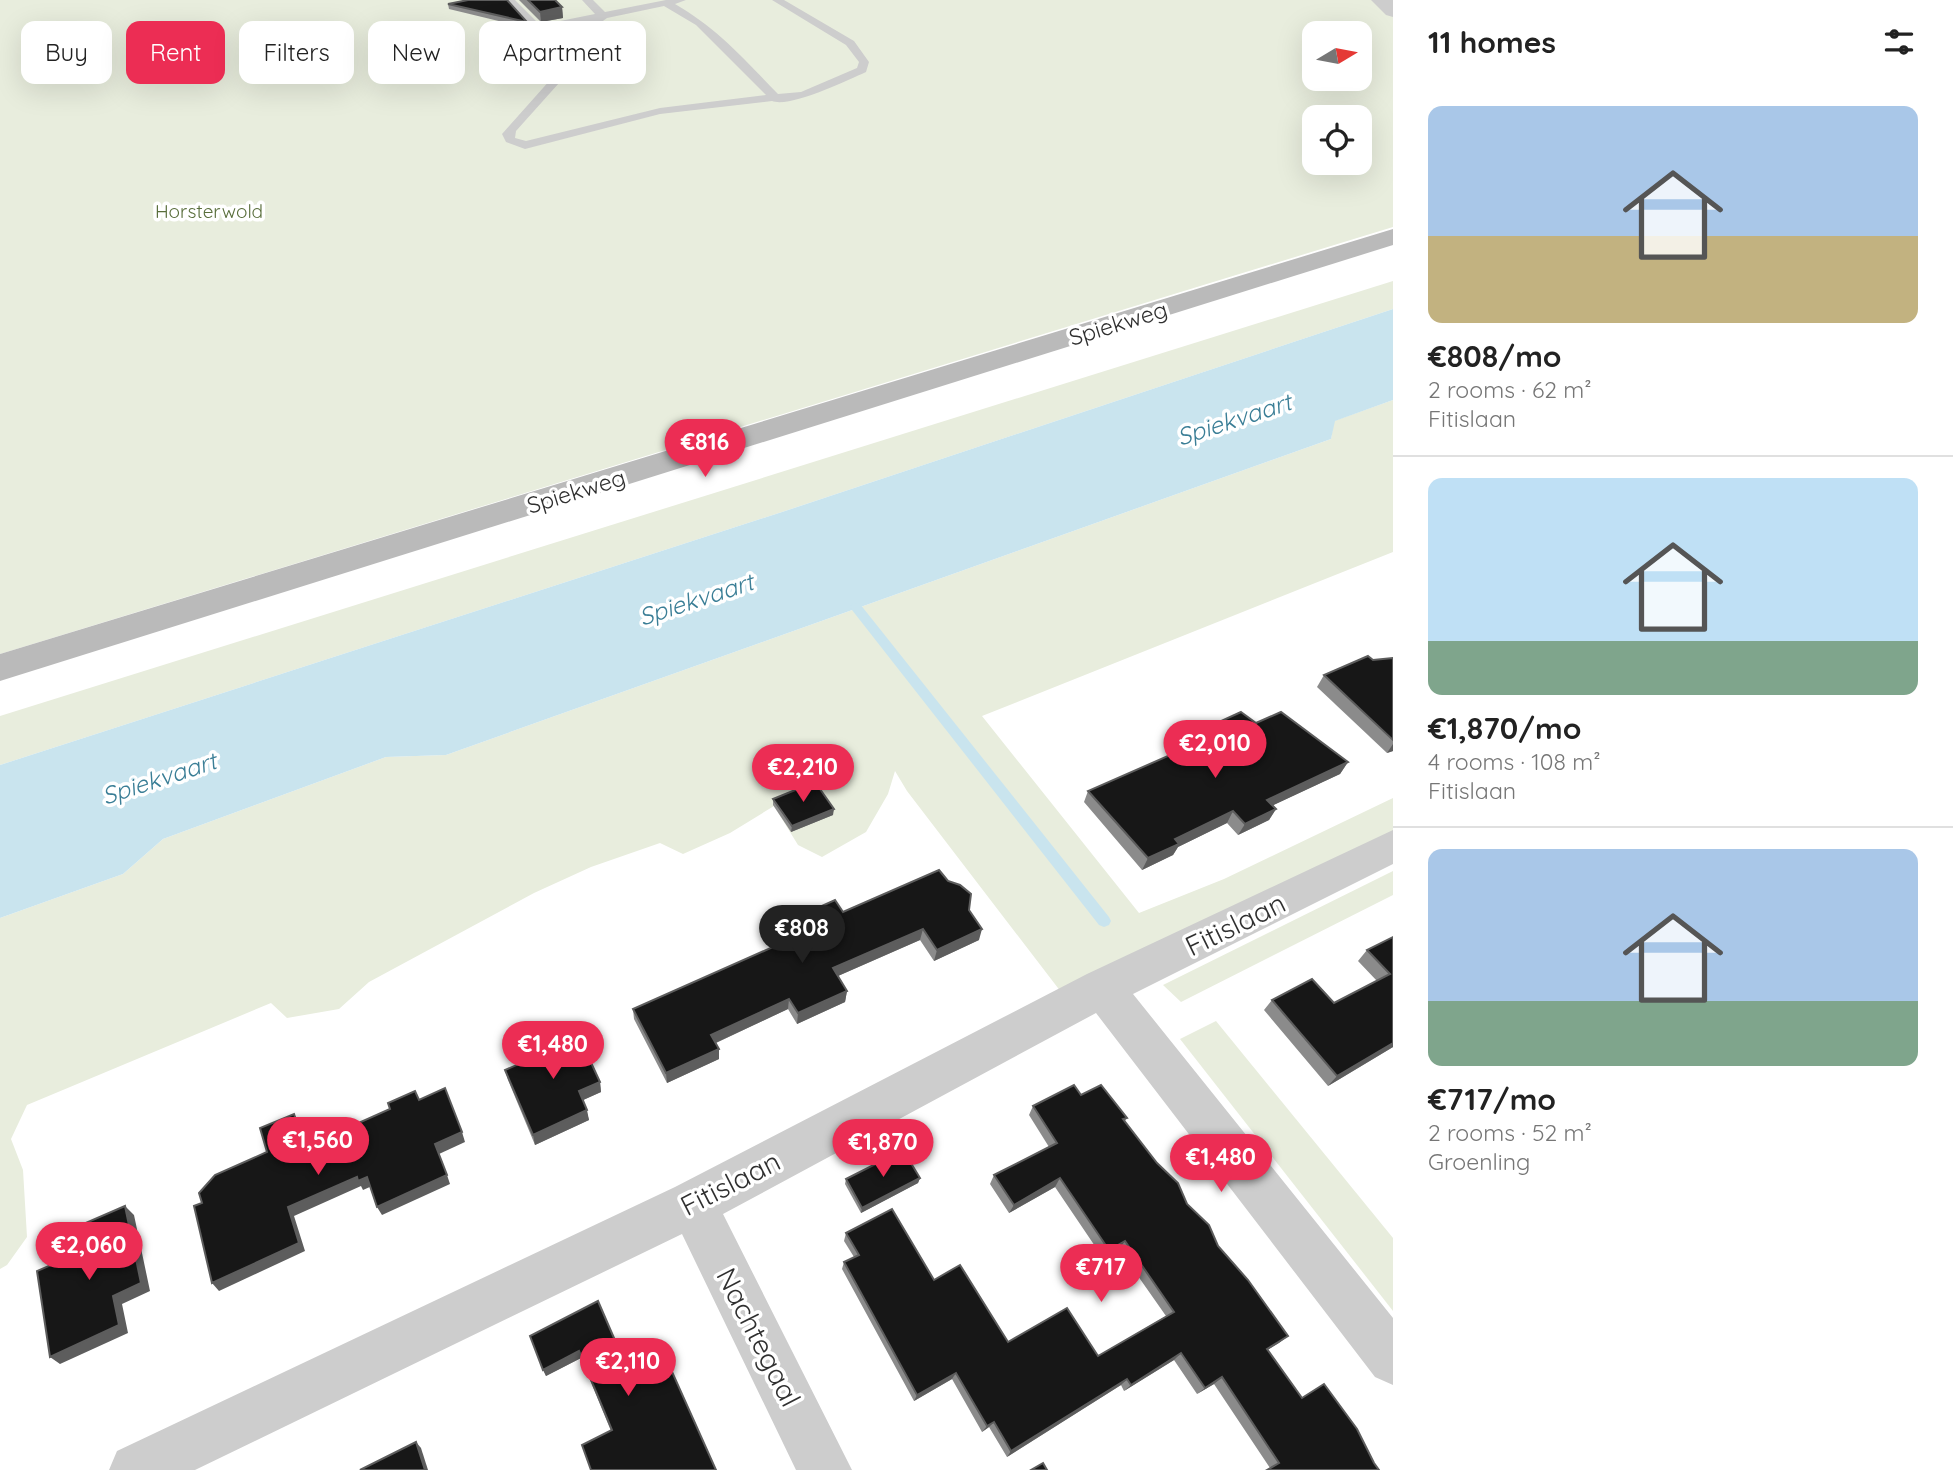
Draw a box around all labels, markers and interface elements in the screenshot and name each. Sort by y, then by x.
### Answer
chip: Buy [21,21,112,84]
chip: Rent [126,21,225,84]
chip: Filters [239,21,354,84]
chip: New [368,21,465,84]
chip: Apartment [479,21,646,84]
north arrow [1302,21,1372,91]
map controls [1302,21,1372,175]
text: 11 homes [1428,23,1556,61]
icon: filters [1880,23,1918,61]
button: locate [1302,105,1372,175]
icon: home [1610,152,1736,278]
park label: Horsterwold [155,199,263,223]
street label: Spiekweg [1065,294,1171,352]
text: €808/mo [1428,337,1562,375]
text: 2 rooms · 62 m² [1428,375,1592,404]
water label: Spiekvaart [1173,385,1298,452]
text: Fitislaan [1428,404,1516,433]
pin: €816 [664,420,746,479]
text: €816 [681,427,729,456]
street label: Spiekweg [523,462,629,520]
icon: home [1610,524,1736,650]
water label: Spiekvaart [635,565,760,632]
text: €1,870/mo [1428,709,1581,747]
pin: €2,010 [1158,720,1272,780]
text: €2,010 [1179,728,1251,757]
water label: Spiekvaart [98,744,223,811]
pin: €2,210 [746,744,860,804]
text: 4 rooms · 108 m² [1428,747,1601,776]
text: €2,210 [768,752,838,781]
text: Fitislaan [1428,776,1516,805]
street label: Fitislaan [1179,885,1291,963]
icon: home [1610,895,1736,1021]
pin: €808 [761,906,843,965]
text: €808 [775,913,829,942]
pin: €1,480 [496,1021,610,1081]
text: €1,480 [518,1029,588,1058]
text: €717/mo [1428,1080,1556,1118]
pin: €1,560 [261,1118,375,1177]
text: 2 rooms · 52 m² [1428,1118,1592,1147]
pin: €1,870 [826,1120,940,1179]
text: €1,560 [283,1125,353,1154]
text: €1,870 [848,1127,918,1156]
pin: €1,480 [1164,1134,1278,1194]
text: €1,480 [1186,1142,1256,1171]
street label: Fitislaan [674,1143,786,1223]
text: Groenling [1428,1147,1530,1176]
pin: €2,060 [32,1222,146,1282]
text: €2,060 [52,1230,126,1259]
pin: €717 [1060,1244,1142,1304]
text: €717 [1076,1252,1126,1281]
street label: Nachtegaal [709,1262,809,1412]
pin: €2,110 [571,1338,685,1398]
text: €2,110 [596,1346,660,1375]

